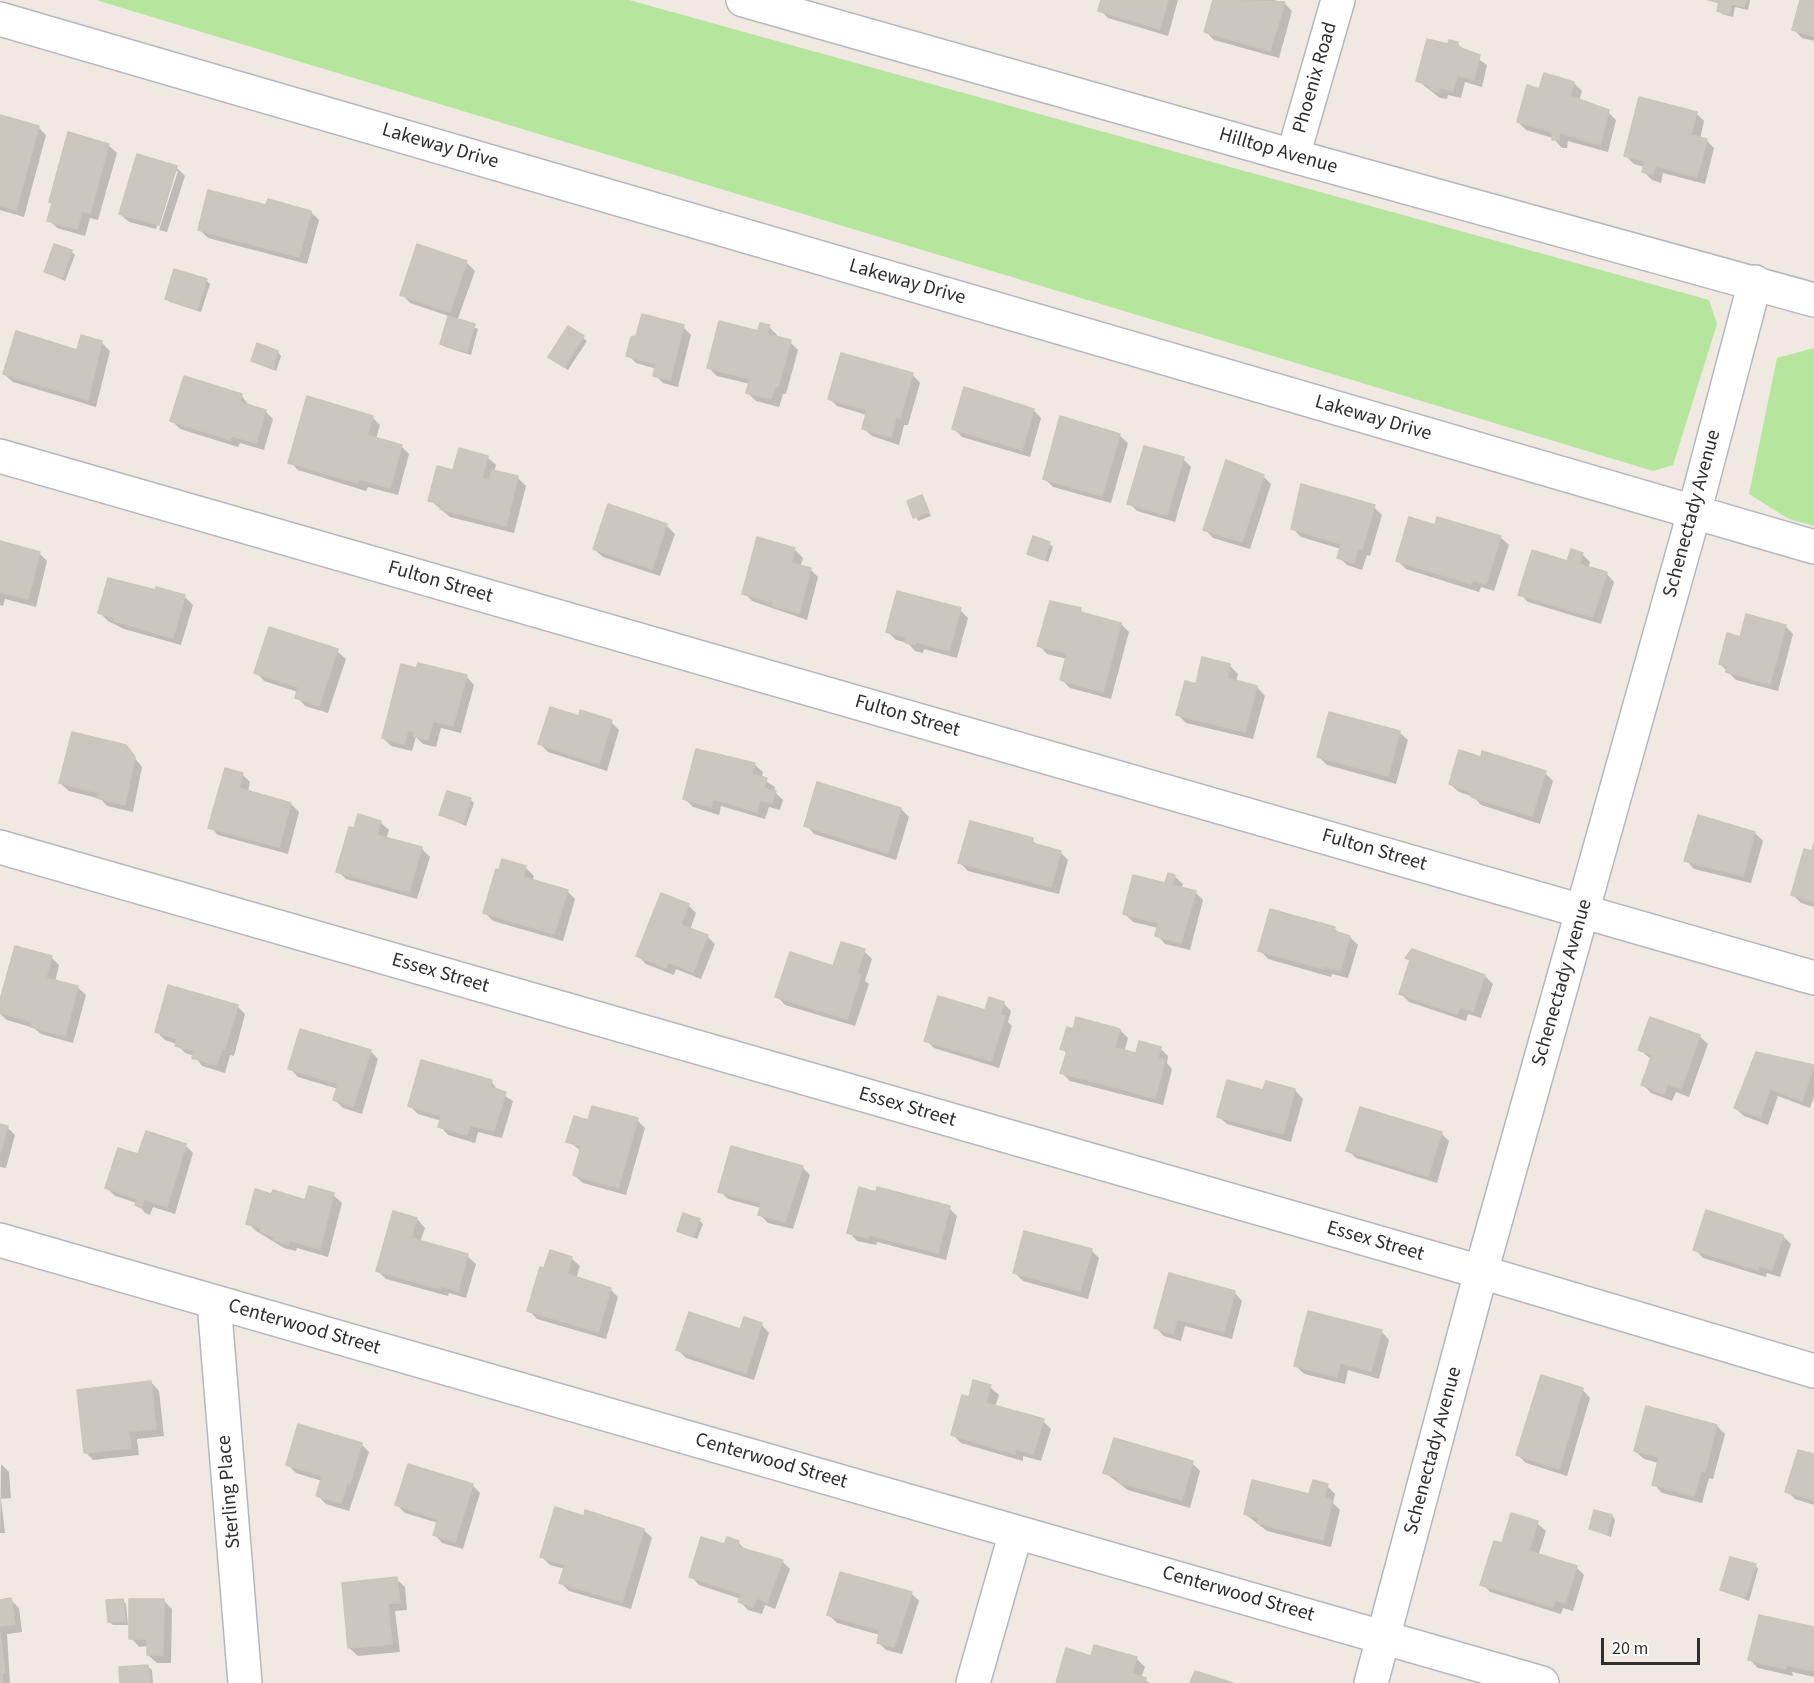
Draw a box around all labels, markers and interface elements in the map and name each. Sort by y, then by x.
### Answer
street label: Phoenix Road [1289,20,1343,136]
street label: Lakeway Drive [379,119,501,175]
street label: Hilltop Avenue [1216,124,1340,180]
street label: Lakeway Drive [846,255,968,311]
street label: Lakeway Drive [1312,391,1434,447]
street label: Schenectady Avenue [1659,427,1727,601]
street label: Fulton Street [385,557,495,609]
street label: Fulton Street [852,691,962,743]
street label: Fulton Street [1319,825,1429,877]
street label: Schenectady Avenue [1528,897,1598,1069]
street label: Essex Street [389,949,491,999]
street label: Essex Street [856,1083,958,1133]
street label: Essex Street [1324,1217,1426,1267]
street label: Centerwood Street [225,1295,383,1361]
street label: Schenectady Avenue [1400,1364,1468,1538]
street label: Centerwood Street [692,1429,850,1495]
street label: Sterling Place [213,1434,247,1550]
street label: Centerwood Street [1159,1562,1317,1628]
scale bar [1604,1626,1703,1664]
text: 20 m [1612,1636,1648,1661]

